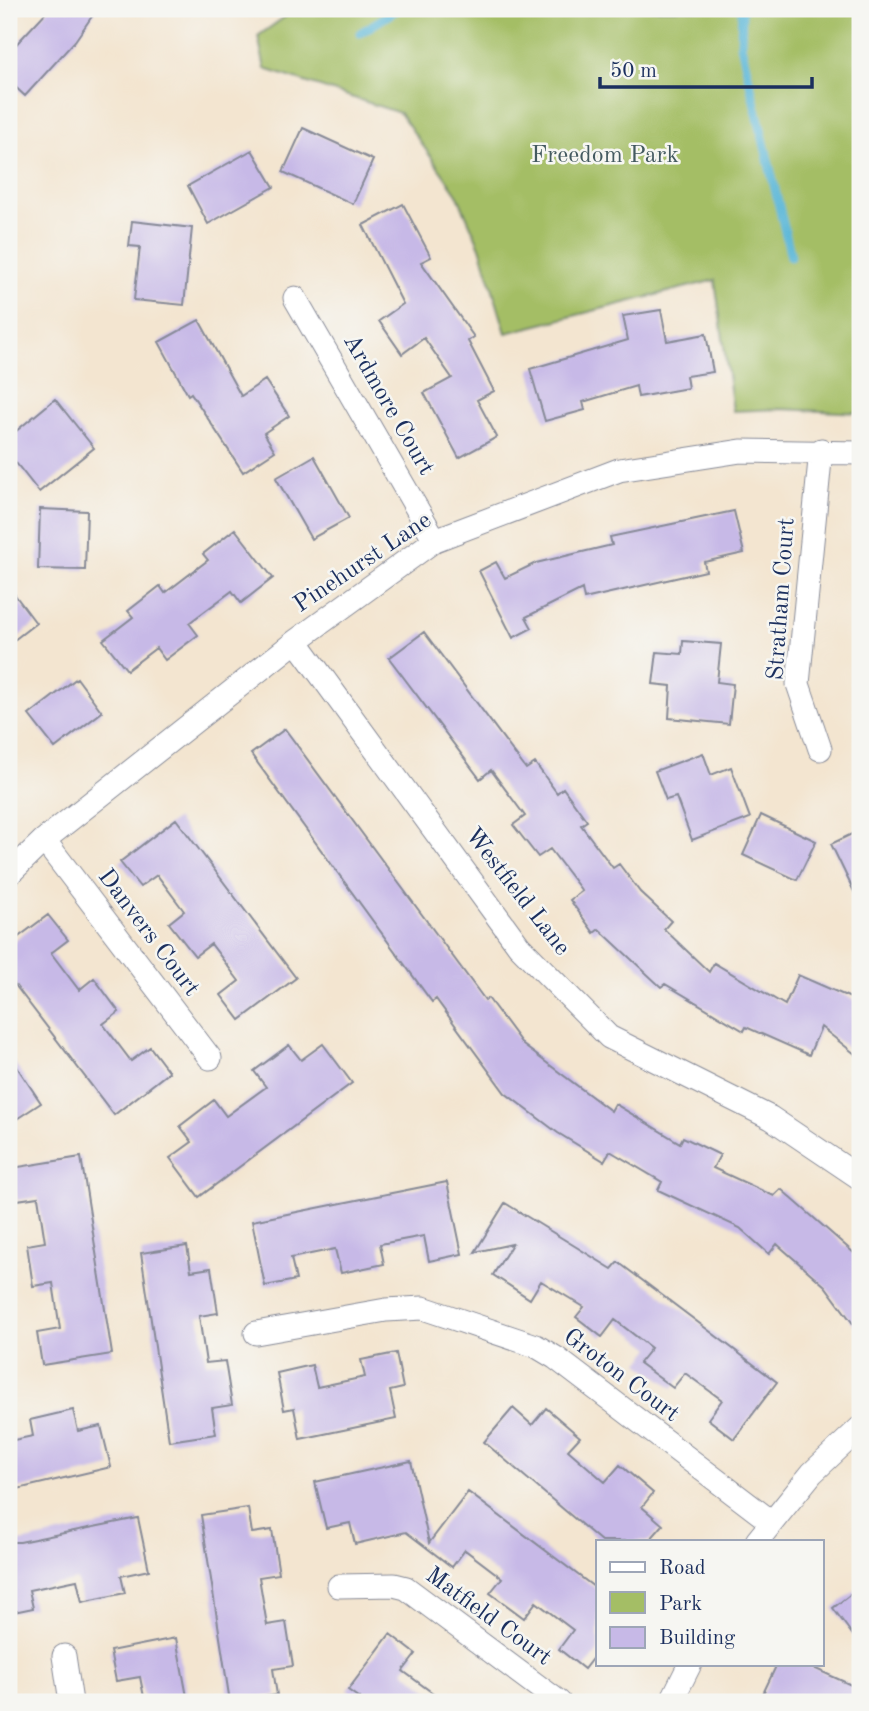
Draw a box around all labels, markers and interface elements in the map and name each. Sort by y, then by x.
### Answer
scale bar [600,46,811,90]
text: 50 m [610,61,657,82]
park label: Freedom Park [531,144,679,168]
street label: Ardmore Court [338,330,438,480]
street label: Pinehurst Lane [290,508,436,618]
street label: Stratham Court [764,517,800,681]
street label: Westfield Lane [460,824,574,960]
street label: Danvers Court [93,865,203,1001]
street label: Groton Court [559,1325,683,1427]
legend [596,1540,824,1666]
text: Road [659,1558,706,1579]
street label: Matfield Court [421,1564,555,1670]
text: Park [659,1594,702,1615]
text: Building [659,1628,736,1649]

